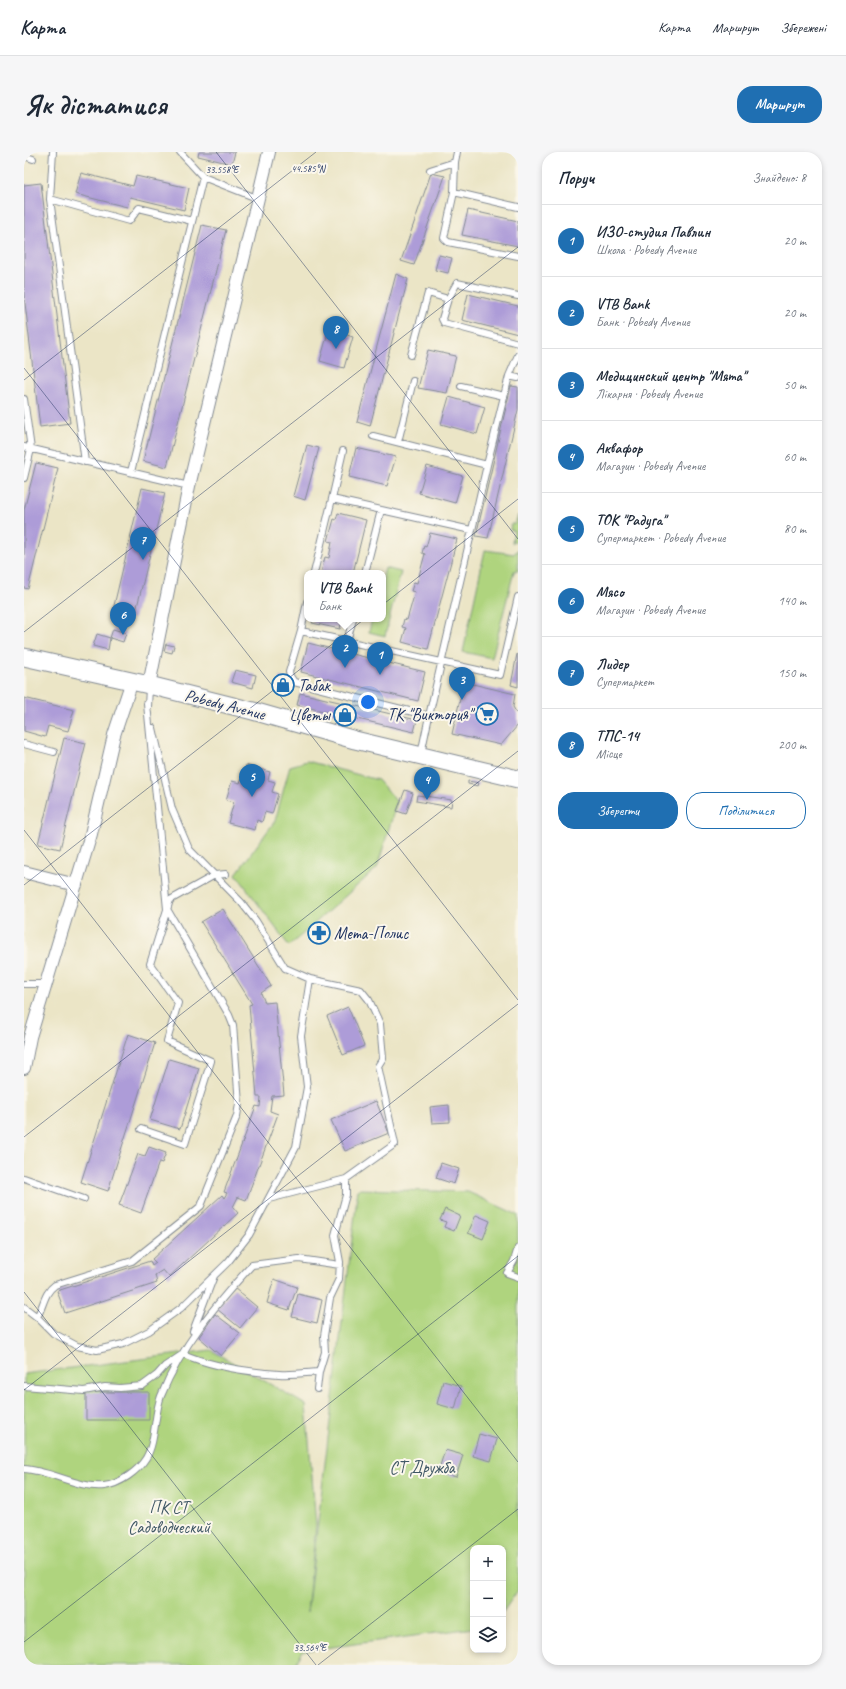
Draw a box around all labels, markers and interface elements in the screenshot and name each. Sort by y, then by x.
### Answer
text: Карта [20,16,65,40]
text: Карта [658,19,690,36]
text: Маршрут [712,19,758,36]
text: Збережені [780,19,826,36]
button: Маршрут [737,86,822,123]
text: Як дістатися [24,87,167,122]
text: 44.585°N [291,162,327,175]
text: 33.558°E [206,163,240,176]
text: Поруч [558,168,594,189]
text: Знайдено: 8 [752,170,806,186]
text: ИЗО-студия Павлин [596,223,710,242]
text: 1 [568,233,574,249]
text: 20 m [784,233,806,249]
text: Школа · Pobedy Avenue [596,242,696,258]
text: VTB Bank [596,295,649,314]
text: 2 [568,305,574,321]
text: 20 m [784,305,806,321]
text: Банк · Pobedy Avenue [596,314,690,330]
pin: 8 [323,316,349,349]
text: Медицинский центр "Мята" [596,367,745,386]
text: 3 [568,377,574,393]
text: 50 m [784,377,806,393]
text: Лікарня · Pobedy Avenue [596,386,703,402]
text: Аквафор [596,439,642,458]
text: 4 [568,449,574,465]
text: 60 m [784,449,806,465]
text: Магазин · Pobedy Avenue [596,458,705,474]
text: ТОК "Радуга" [596,511,666,530]
text: 5 [568,521,574,537]
text: 80 m [784,521,806,537]
pin: 7 [130,527,156,560]
text: Супермаркет · Pobedy Avenue [596,530,725,546]
popup [304,570,386,622]
text: VTB Bank [319,579,372,598]
text: Мясо [596,583,624,602]
text: 6 [568,593,574,609]
text: 140 m [778,593,806,609]
text: Банк [319,598,341,614]
pin: 6 [110,602,136,635]
text: Магазин · Pobedy Avenue [596,602,705,618]
pin: 2 [332,635,358,668]
pin: 1 [367,642,393,675]
text: Лидер [596,655,629,674]
text: 7 [568,665,574,681]
text: 150 m [778,665,806,681]
pin: 3 [449,667,475,700]
shop icon: Табак [270,672,296,698]
text: Супермаркет [596,674,654,690]
place label: Табак [298,675,332,696]
street label: Pobedy Avenue [183,684,269,725]
your location [358,692,378,712]
supermarket icon: ТК "Виктория" [474,701,500,727]
shop icon: Цветы [332,702,358,728]
place label: ТК "Виктория" [387,704,476,725]
place label: Цветы [289,705,332,726]
text: ТПС-14 [596,727,639,746]
text: 8 [568,737,574,753]
text: 200 m [778,737,806,753]
text: Місце [596,746,622,762]
pin: 5 [239,764,265,797]
pin: 4 [414,767,440,800]
button: Зберегти [558,792,678,829]
button: Поділитися [686,792,806,829]
pharmacy icon: Мета-Полис [306,920,332,946]
place label: Мета-Полис [334,923,409,944]
park label: СТ Дружба [390,1457,456,1478]
park label: ПК СТ Садоводческий [128,1497,211,1538]
map controls [470,1545,506,1653]
button: + [470,1545,506,1581]
button: − [470,1581,506,1617]
button: layers [470,1617,506,1653]
text: 33.564°E [294,1641,328,1654]

